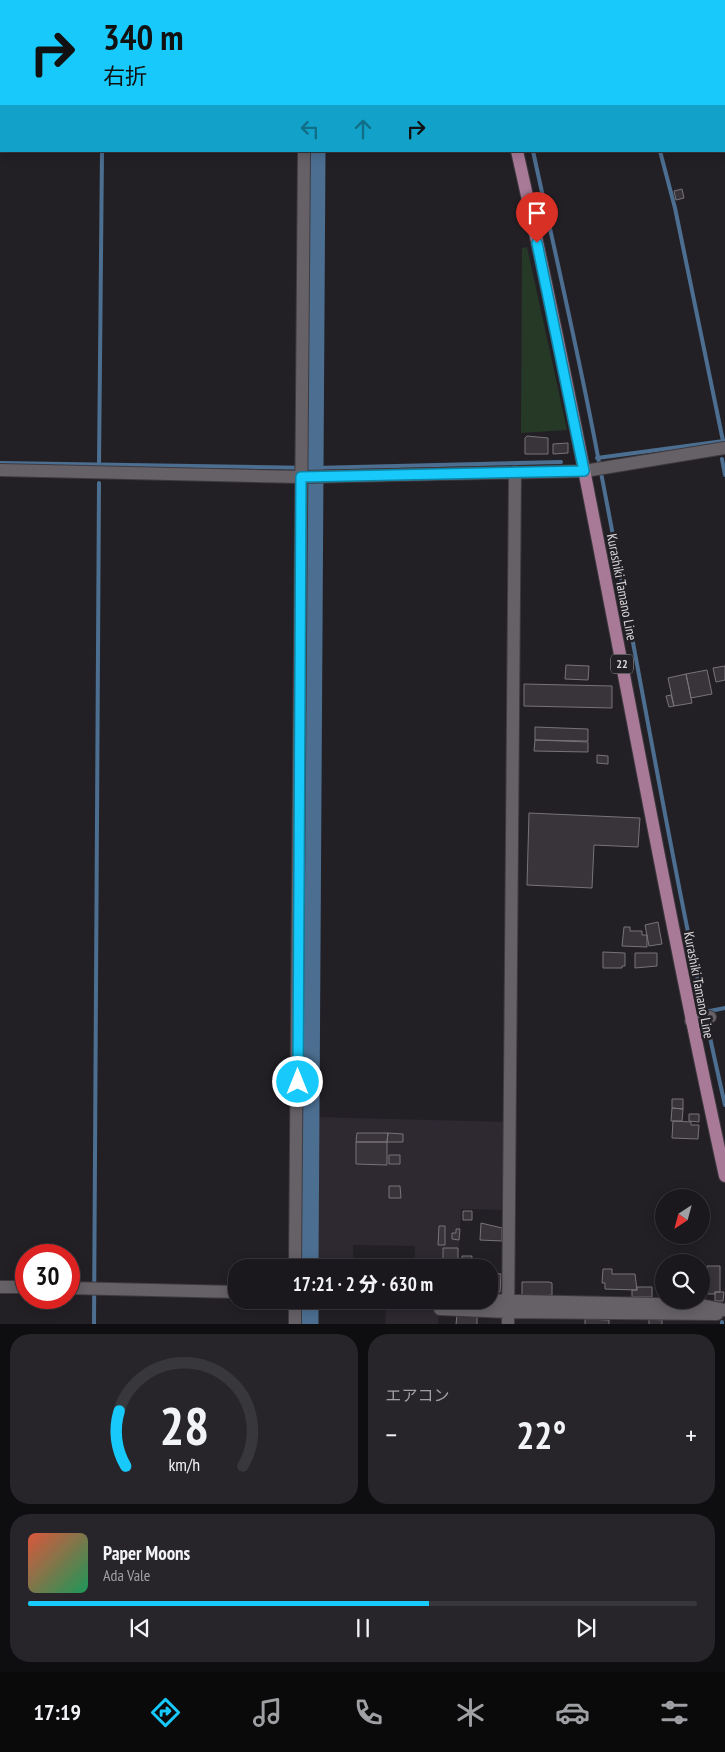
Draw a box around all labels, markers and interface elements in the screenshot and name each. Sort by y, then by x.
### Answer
text: 340 m [103,14,184,60]
icon: right [20,20,85,85]
text: 右折 [103,62,147,90]
icon: left [296,115,324,143]
icon: ahead [349,115,377,143]
icon: right [402,115,430,143]
pin [516,192,558,243]
icon: arrive [523,199,551,227]
street label: Kurashiki Tamano Line [603,532,641,642]
road number: 22 [611,654,633,674]
street label: Kurashiki Tamano Line [680,930,718,1040]
position arrow [271,1055,323,1107]
north arrow [655,1189,710,1244]
map controls [655,1189,710,1309]
speed limit sign: 30 [15,1244,80,1309]
button: search [655,1254,710,1309]
text: 17:21 · 2 分 · 630 m [293,1272,433,1296]
text: エアコン [386,1385,450,1405]
text: 28 [159,1392,209,1459]
text: 22° [516,1410,566,1459]
text: − [386,1416,397,1453]
text: + [685,1416,697,1453]
text: km/h [168,1453,200,1476]
text: Paper Moons [103,1541,190,1565]
text: Ada Vale [103,1565,150,1585]
icon: previous [126,1614,154,1642]
icon: pause [349,1614,377,1642]
icon: next [572,1614,600,1642]
icon: directions [148,1695,183,1730]
icon: music [250,1695,285,1730]
icon: phone [351,1695,386,1730]
icon: climate [453,1695,488,1730]
icon: car [555,1695,590,1730]
icon: filters [657,1695,692,1730]
text: 17:19 [33,1698,81,1726]

